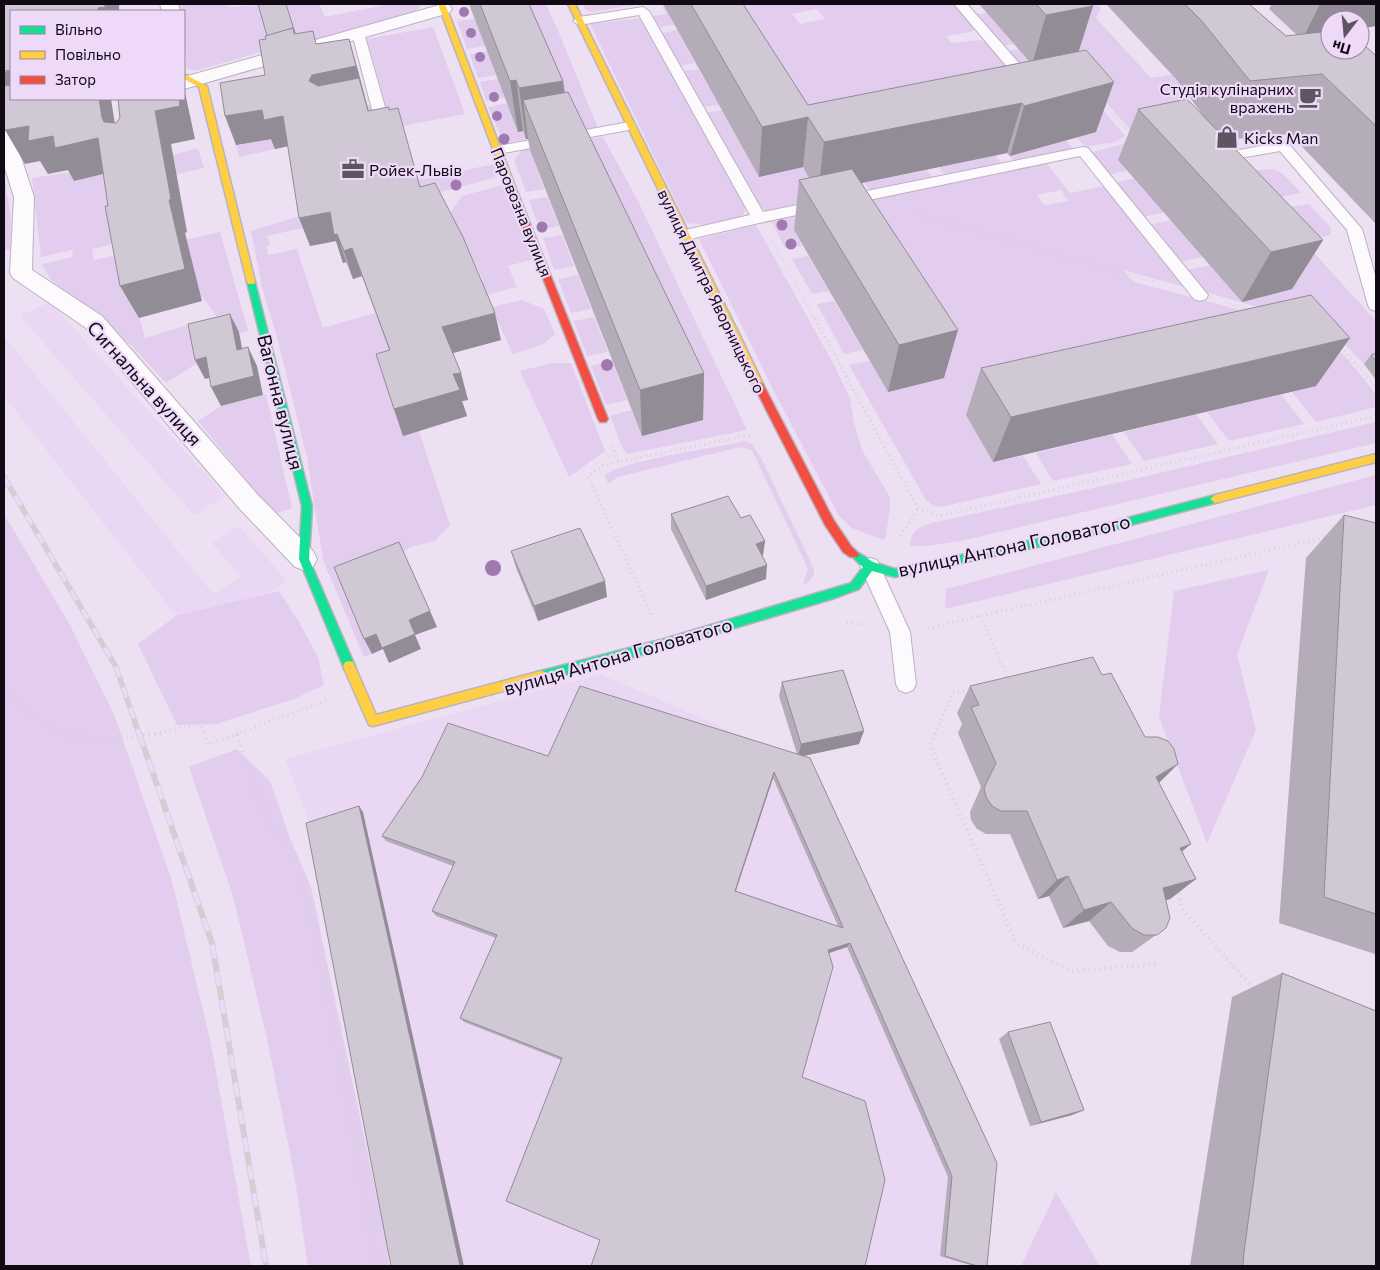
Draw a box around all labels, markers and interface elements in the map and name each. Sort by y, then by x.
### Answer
legend [10,10,185,100]
north arrow [1320,10,1370,60]
text: Вільно [55,20,102,38]
text: Пн [1330,37,1353,59]
text: Повільно [55,45,121,63]
text: Затор [55,70,96,88]
place label: Студія кулінарних вражень [1160,79,1294,116]
cafe icon: Студія кулінарних вражень [1297,84,1323,110]
shop icon: Kicks Man [1214,124,1240,150]
place label: Kicks Man [1244,128,1318,147]
street label: Паровозна вулиця [487,145,557,279]
office icon: Ройек-Львів [340,156,366,182]
place label: Ройек-Львів [369,160,462,179]
street label: вулиця Дмитра Яворницького [654,186,770,396]
street label: Сигнальна вулиця [83,316,207,450]
street label: Вагонна вулиця [253,332,309,472]
street label: вулиця Антона Головатого [896,509,1132,581]
street label: вулиця Антона Головатого [501,612,735,700]

